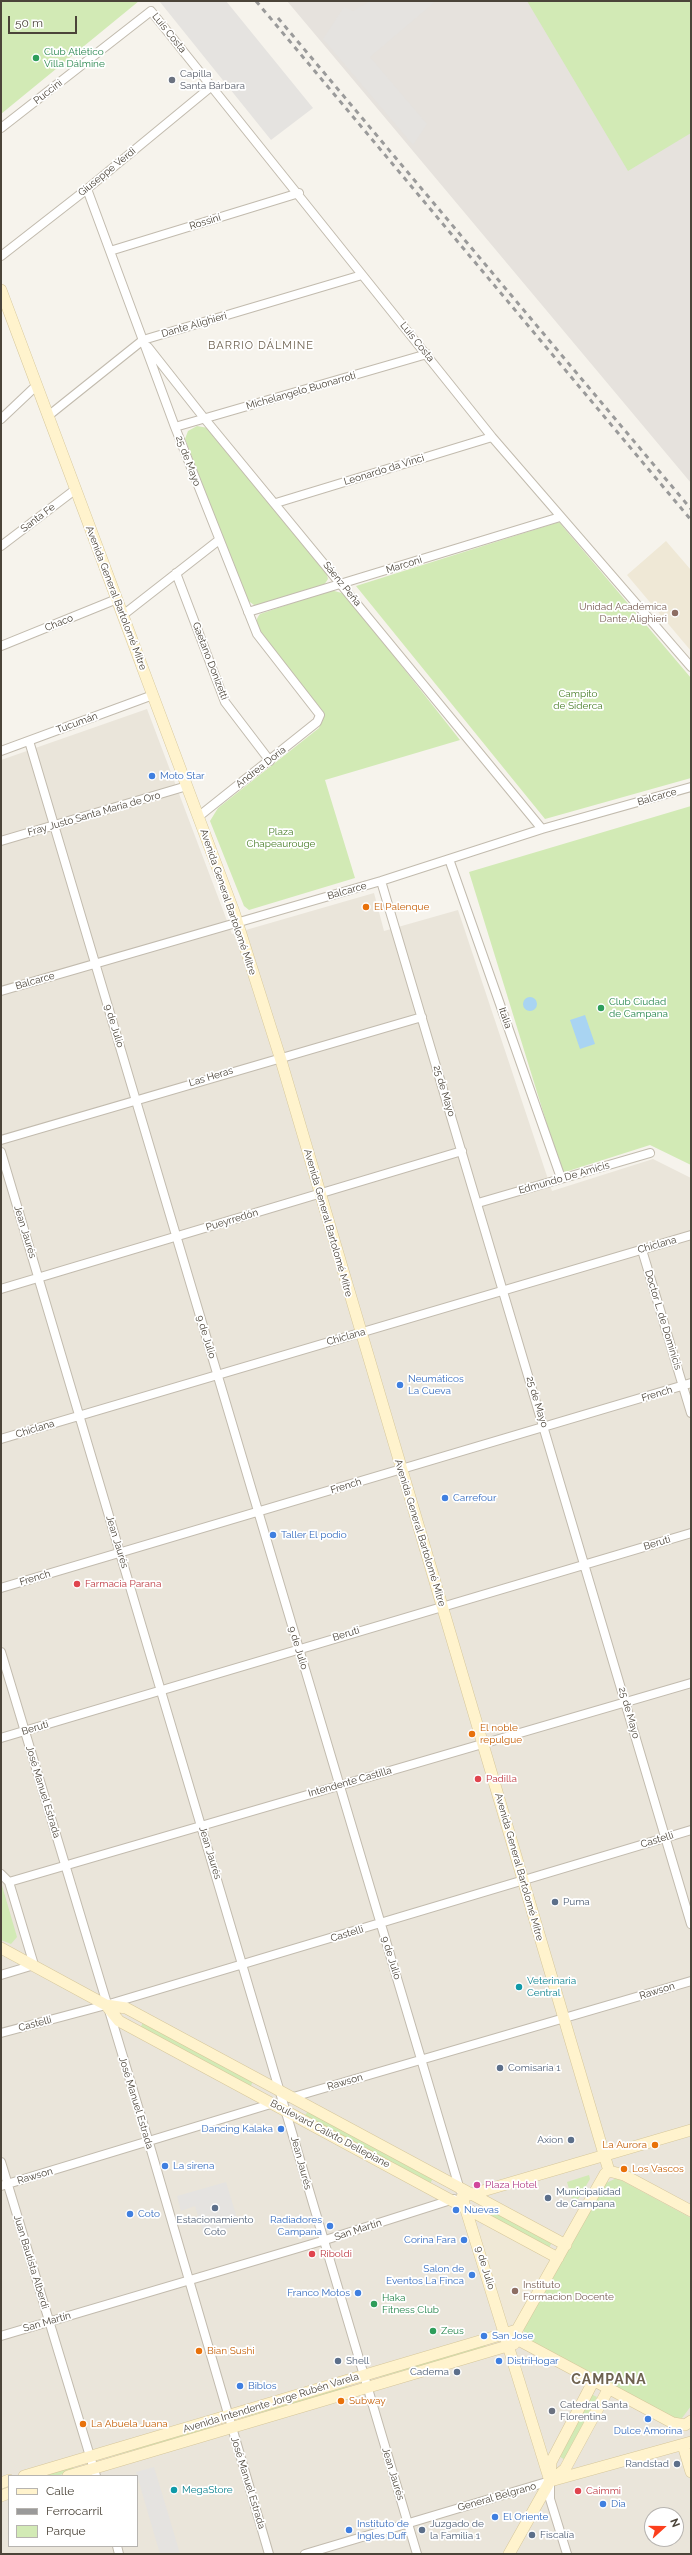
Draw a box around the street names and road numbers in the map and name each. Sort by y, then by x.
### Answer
street label: Luis Costa [149,11,189,55]
street label: Puccini [31,77,65,107]
street label: Giuseppe Verdi [76,145,138,199]
street label: Rossini [188,212,222,232]
street label: Dante Alighieri [160,310,228,340]
street label: Luis Costa [397,320,437,364]
street label: Michelangelo Buonarroti [245,370,357,412]
street label: 25 de Mayo [173,434,203,488]
street label: Leonardo da Vinci [342,452,426,488]
street label: Santa Fe [18,501,58,535]
street label: Avenida General Bartolomé Mitre [83,524,149,672]
street label: Marconi [385,554,423,576]
street label: Sáenz Peña [320,559,364,609]
street label: Chaco [43,612,75,634]
street label: Gaetano Donizetti [190,620,230,702]
street label: Tucumán [55,710,99,736]
street label: Andrea Doria [234,744,288,790]
street label: Balcarce [636,786,678,808]
street label: Fray Justo Santa María de Oro [26,789,162,839]
street label: Avenida General Bartolomé Mitre [197,828,259,976]
street label: Balcarce [326,880,368,902]
street label: Balcarce [14,970,56,992]
street label: 9 de Julio [102,1003,126,1049]
street label: Italia [496,1006,514,1030]
street label: 25 de Mayo [431,1064,457,1118]
street label: Las Heras [187,1065,235,1089]
street label: Avenida General Bartolomé Mitre [301,1148,355,1298]
street label: Edmundo De Amicis [517,1159,611,1197]
street label: Jean Jaurés [11,1204,39,1260]
street label: Pueyrredón [204,1206,260,1234]
street label: Chiclana [636,1234,678,1256]
street label: Doctor L. de Dominicis [642,1269,684,1371]
street label: 9 de Julio [194,1314,218,1360]
street label: Chiclana [325,1326,367,1348]
street label: 25 de Mayo [524,1375,550,1429]
street label: French [640,1384,674,1404]
street label: Chiclana [14,1417,56,1441]
street label: Avenida General Bartolomé Mitre [392,1458,448,1608]
street label: French [329,1476,363,1496]
street label: Jean Jaurés [103,1514,131,1570]
street label: Beruti [642,1533,672,1553]
street label: French [18,1568,52,1588]
street label: Beruti [331,1624,361,1644]
street label: 9 de Julio [286,1625,310,1671]
street label: 25 de Mayo [616,1686,642,1740]
street label: Beruti [20,1718,50,1738]
street label: José Manuel Estrada [23,1744,63,1840]
street label: Intendente Castilla [307,1764,393,1800]
street label: Avenida General Bartolomé Mitre [492,1792,546,1942]
street label: Jean Jaurés [196,1825,224,1881]
street label: Castelli [639,1829,675,1851]
street label: Castelli [329,1923,365,1945]
street label: 9 de Julio [379,1935,403,1981]
street label: Rawson [638,1980,676,2002]
street label: Castelli [17,2014,53,2034]
street label: José Manuel Estrada [116,2055,156,2151]
street label: Rawson [326,2071,364,2093]
street label: Boulevard Calixto Dellepiane [268,2097,392,2171]
street label: Jean Jaurés [288,2135,314,2191]
street label: Rawson [16,2165,54,2187]
street label: Juan Bautista Alberdi [11,2214,51,2310]
street label: San Martín [333,2217,383,2243]
street label: 9 de Julio [473,2245,497,2291]
street label: San Martín [22,2309,72,2335]
street label: Avenida Intendente Jorge Rubén Varela [182,2371,360,2435]
street label: José Manuel Estrada [228,2435,268,2531]
street label: Jean Jaurés [379,2446,407,2502]
street label: General Belgrano [456,2480,538,2514]

